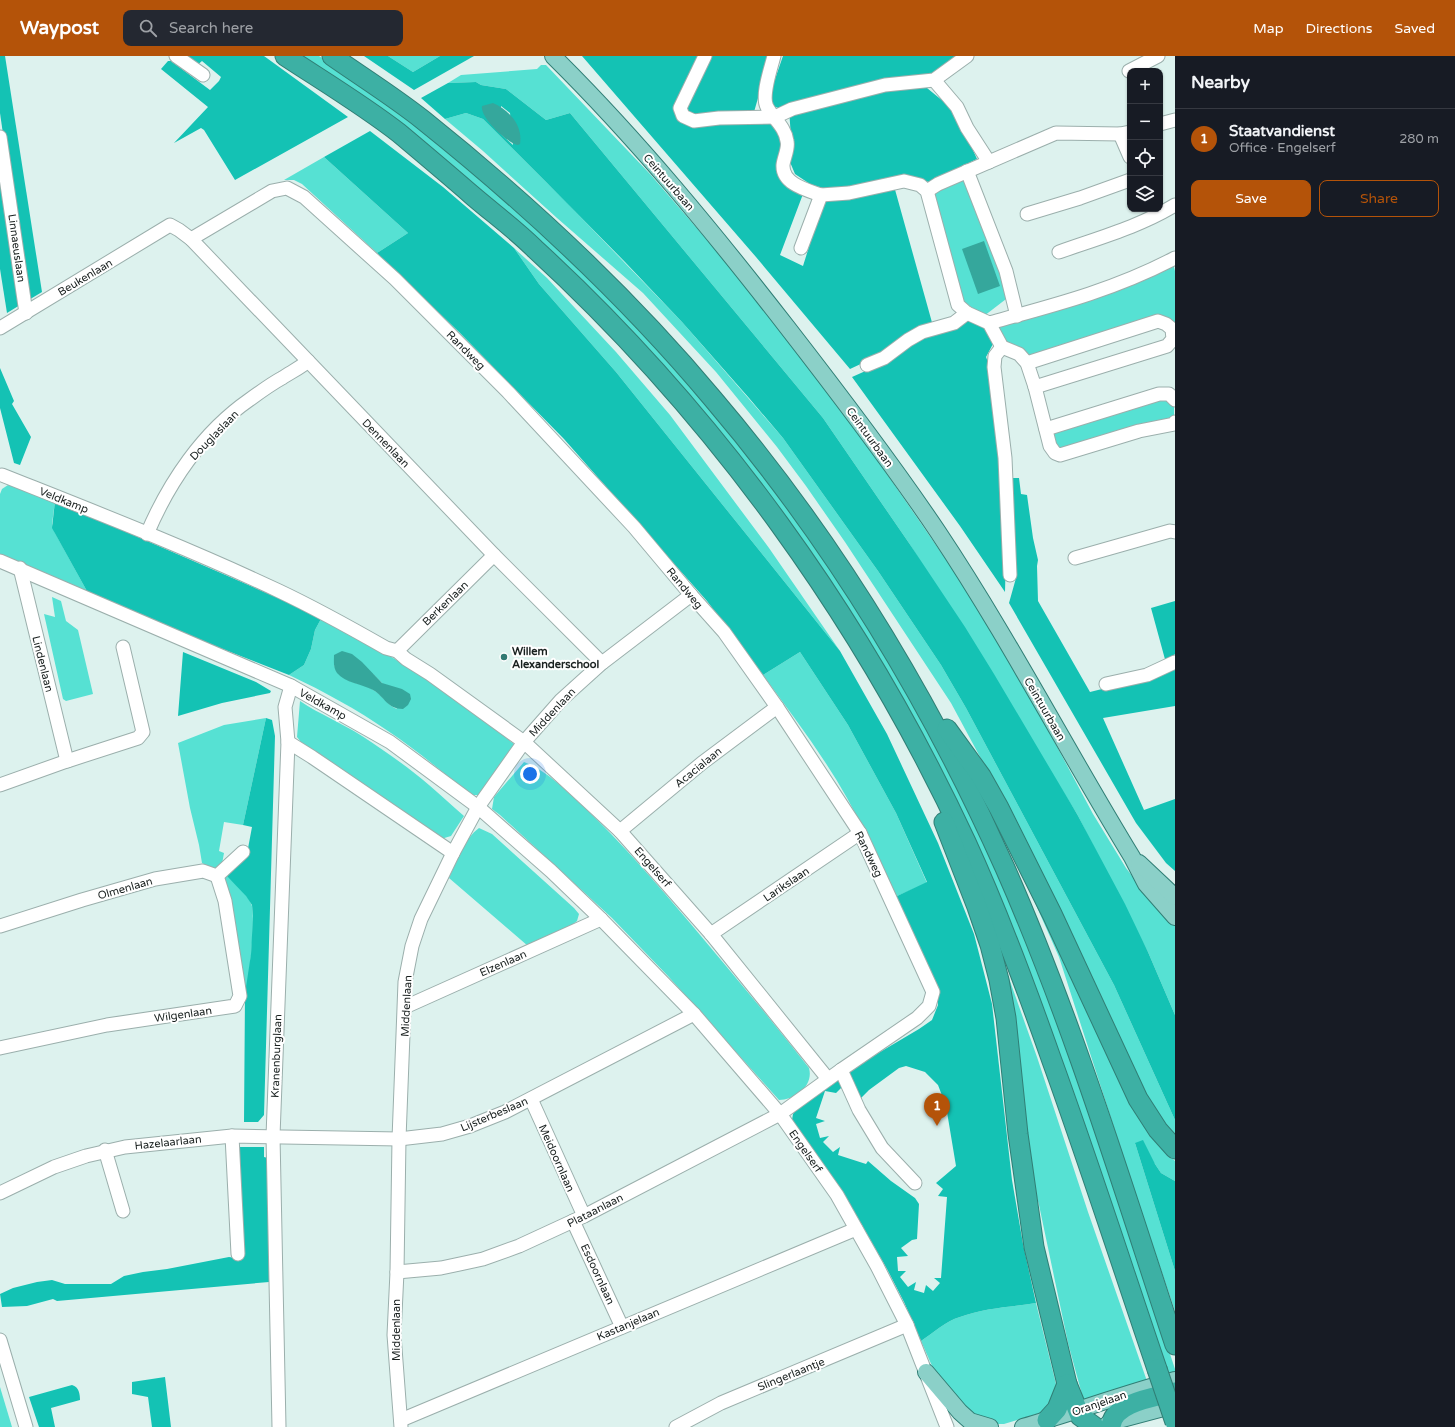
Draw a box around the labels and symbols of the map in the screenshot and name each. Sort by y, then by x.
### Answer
street label: Ceintuurbaan [640,151,697,213]
street label: Linnaeuslaan [5,213,28,283]
street label: Beukenlaan [56,256,115,299]
street label: Randweg [444,328,488,372]
street label: Ceintuurbaan [844,405,896,470]
street label: Douglaslaan [187,408,241,463]
street label: Dennenlaan [359,416,412,470]
street label: Veldkamp [37,485,90,516]
street label: Randweg [664,565,706,611]
street label: Berkenlaan [420,578,471,628]
street label: Lindenlaan [29,635,56,694]
place label: Willem Alexanderschool [512,645,599,671]
marker: Willem Alexanderschool [499,652,509,662]
street label: Ceintuurbaan [1021,675,1068,743]
street label: Middenlaan [527,685,578,739]
street label: Veldkamp [297,686,349,723]
street label: Acacialaan [672,744,724,790]
your location [520,764,540,784]
street label: Randweg [852,829,885,879]
street label: Engelserf [631,844,674,891]
street label: Larikslaan [761,864,812,904]
street label: Olmenlaan [96,874,154,903]
street label: Elzenlaan [478,947,529,980]
street label: Middenlaan [398,975,415,1037]
street label: Wilgenlaan [153,1004,213,1025]
street label: Kranenburglaan [269,1014,284,1098]
pin: 1 [924,1093,950,1126]
street label: Lijsterbeslaan [459,1094,530,1134]
street label: Meidoornlaan [536,1122,577,1194]
street label: Engelserf [786,1127,826,1176]
street label: Hazelaarlaan [134,1133,202,1152]
street label: Plataanlaan [565,1191,625,1230]
street label: Esdoornlaan [578,1242,617,1307]
street label: Middenlaan [390,1299,403,1361]
street label: Kastanjelaan [595,1305,661,1343]
street label: Slingerlaantje [756,1355,827,1394]
street label: Oranjelaan [1070,1388,1128,1419]

